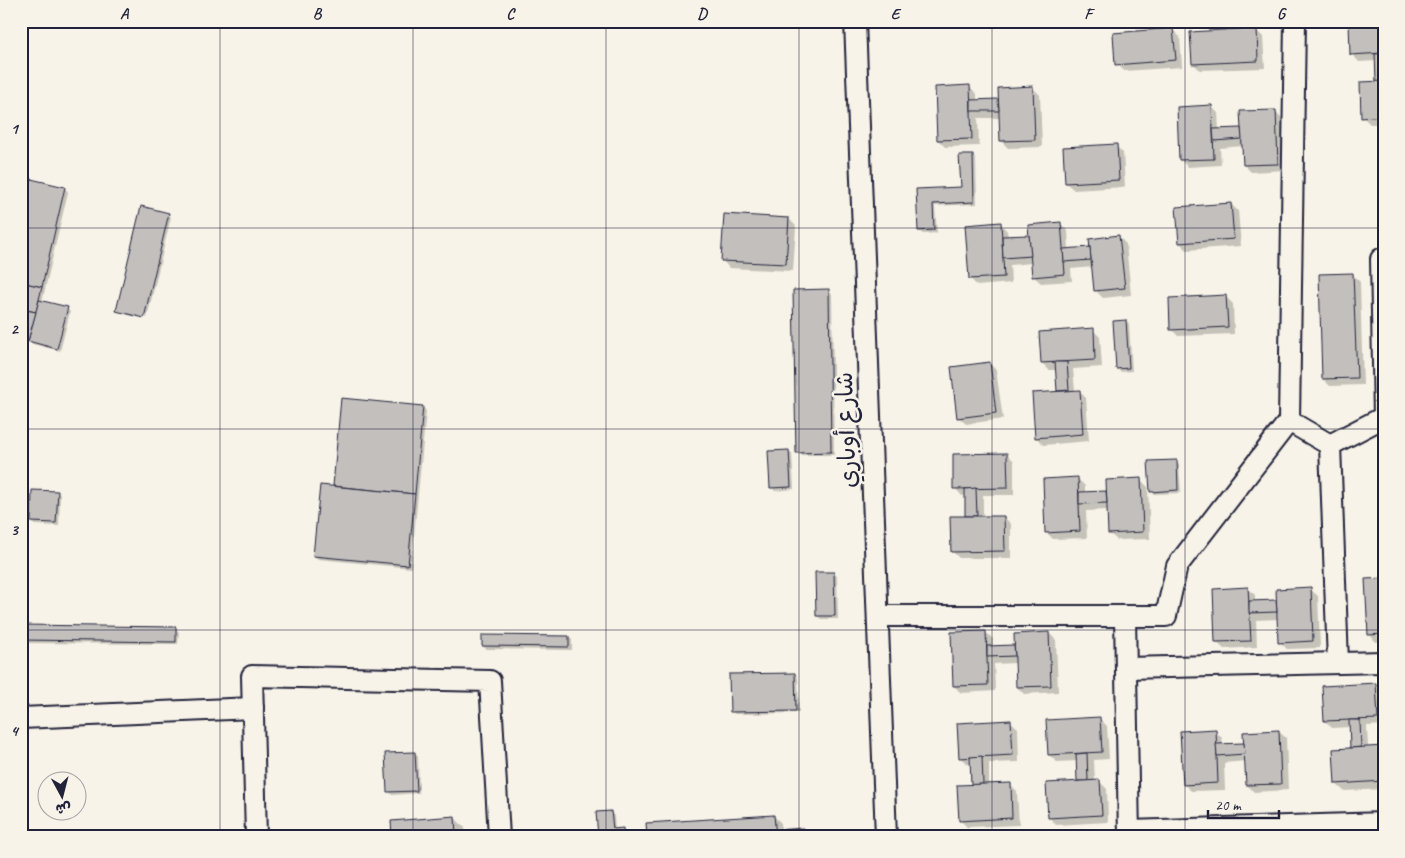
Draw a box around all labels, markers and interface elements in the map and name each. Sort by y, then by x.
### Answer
text: A [120,4,130,24]
text: B [313,4,323,24]
text: C [506,4,516,24]
text: D [697,4,708,24]
text: E [891,4,902,24]
text: F [1084,4,1095,24]
text: G [1277,4,1287,24]
text: 1 [10,119,19,139]
text: 2 [10,319,19,339]
street label: شارع أوباري [829,371,865,489]
text: 3 [10,520,19,540]
text: 4 [10,721,19,741]
north arrow [38,770,88,820]
scale bar [1208,788,1279,820]
text: 20 m [1215,796,1242,815]
text: ش [55,799,72,818]

